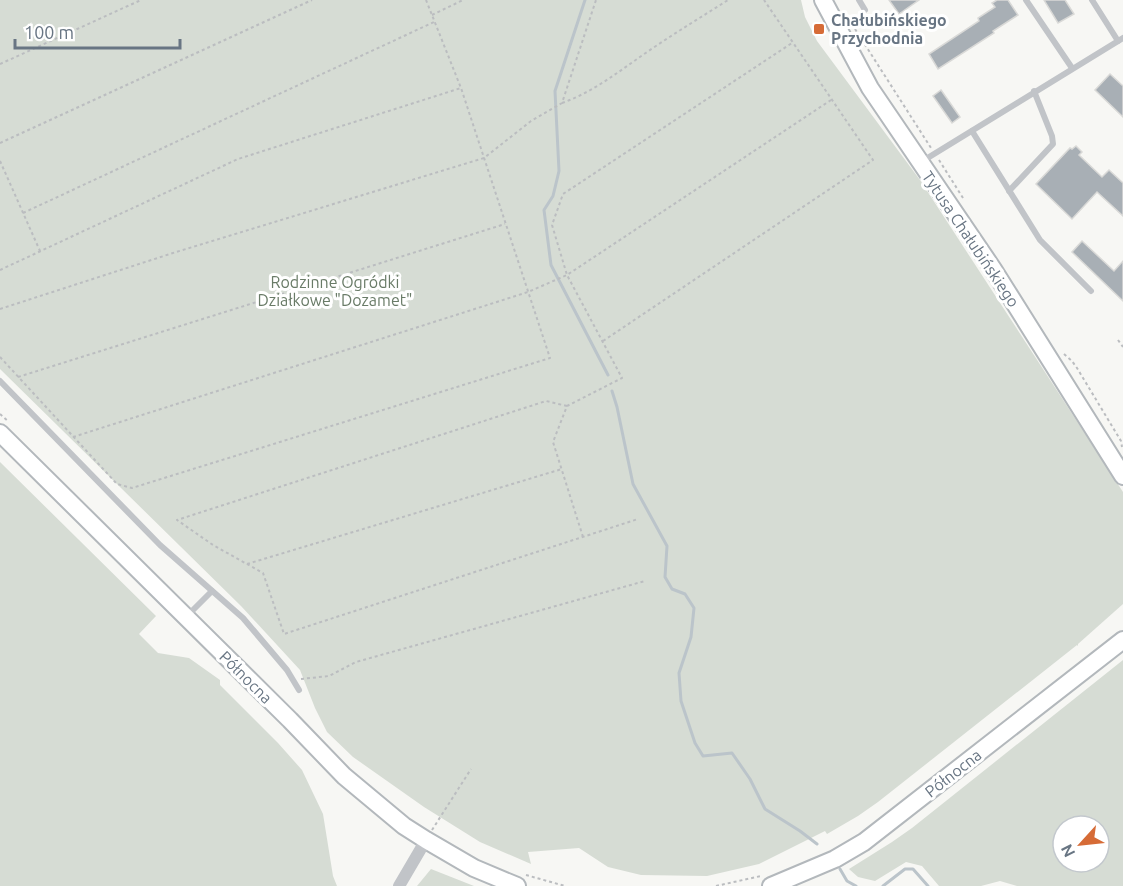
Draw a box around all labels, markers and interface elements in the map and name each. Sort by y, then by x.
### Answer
place label: Chałubińskiego Przychodnia [831,11,947,47]
scale bar [15,12,180,50]
text: 100 m [24,22,74,42]
marker: Chałubińskiego Przychodnia [812,22,826,36]
street label: Tytusa Chałubińskiego [919,168,1023,310]
park label: Rodzinne Ogródki Działkowe "Dozamet" [258,273,412,309]
street label: Północna [216,647,276,707]
street label: Północna [921,745,985,801]
north arrow [1051,814,1111,874]
text: N [1057,841,1078,860]

